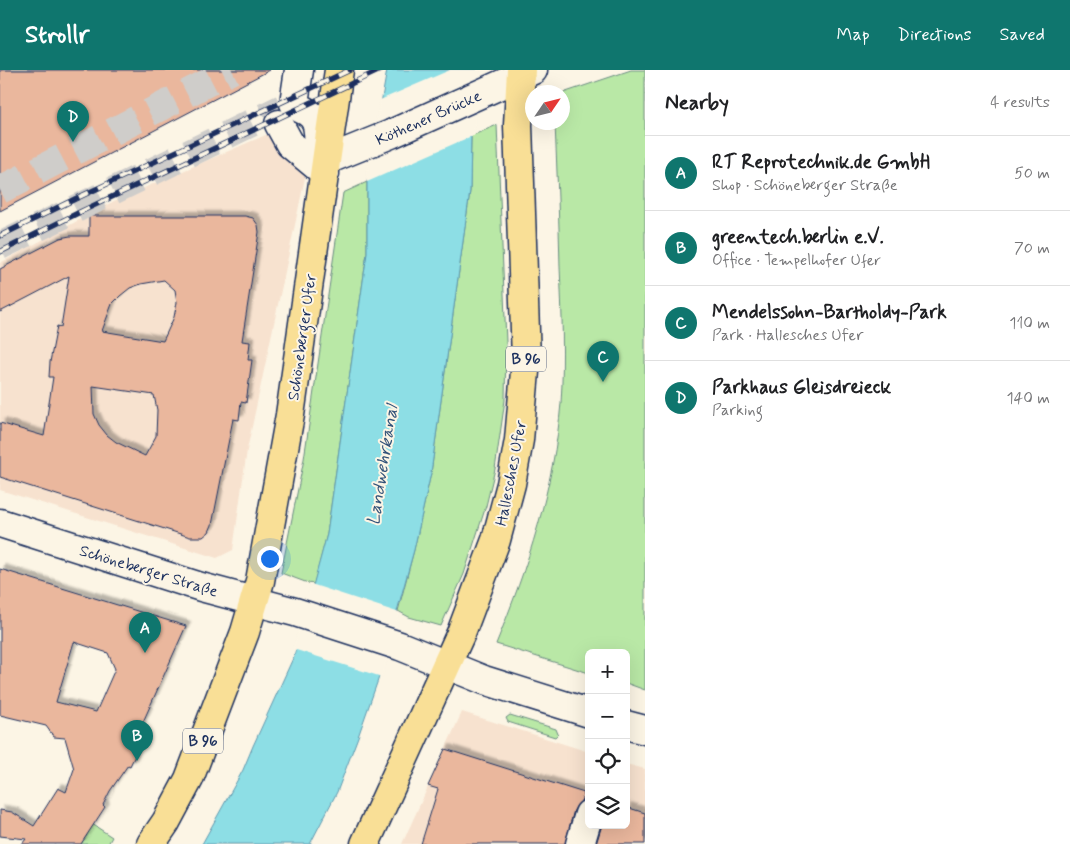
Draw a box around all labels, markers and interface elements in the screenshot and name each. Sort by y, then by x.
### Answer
text: Strollr [25,20,89,51]
text: Map [837,23,870,47]
text: Directions [898,23,972,47]
text: Saved [1000,23,1045,47]
north arrow [525,85,570,130]
street label: Köthener Brücke [372,86,485,151]
text: Nearby [665,89,729,117]
text: 4 results [990,92,1050,113]
pin: D [57,101,89,142]
text: RT Reprotechnik.de GmbH [712,150,930,175]
text: A [676,163,686,184]
text: 50 m [1014,163,1050,184]
text: Shop · Schöneberger Straße [712,175,898,196]
text: greentech.berlin e.V. [712,225,884,250]
text: B [676,238,686,259]
text: 70 m [1014,238,1050,259]
text: Office · Tempelhofer Ufer [712,250,881,271]
street label: Schöneberger Ufer [283,272,323,402]
text: Mendelssohn-Bartholdy-Park [712,300,947,325]
text: C [675,313,687,334]
text: 110 m [1009,313,1050,334]
text: Park · Hallesches Ufer [712,325,864,346]
pin: C [587,341,619,382]
road number: B 96 [506,346,546,372]
text: Parkhaus Gleisdreieck [712,375,891,400]
text: D [675,388,687,409]
text: 140 m [1006,388,1050,409]
text: Parking [712,400,763,421]
water label: Landwehrkanal [362,401,405,527]
street label: Hallesches Ufer [491,418,532,528]
street label: Schöneberger Straße [76,540,221,604]
your location [257,546,283,572]
pin: A [129,612,161,653]
map controls [585,649,630,829]
button: + [585,649,630,694]
button: − [585,694,630,739]
pin: B [121,720,153,761]
road number: B 96 [183,728,223,754]
button: locate [585,739,630,784]
button: layers [585,784,630,829]

